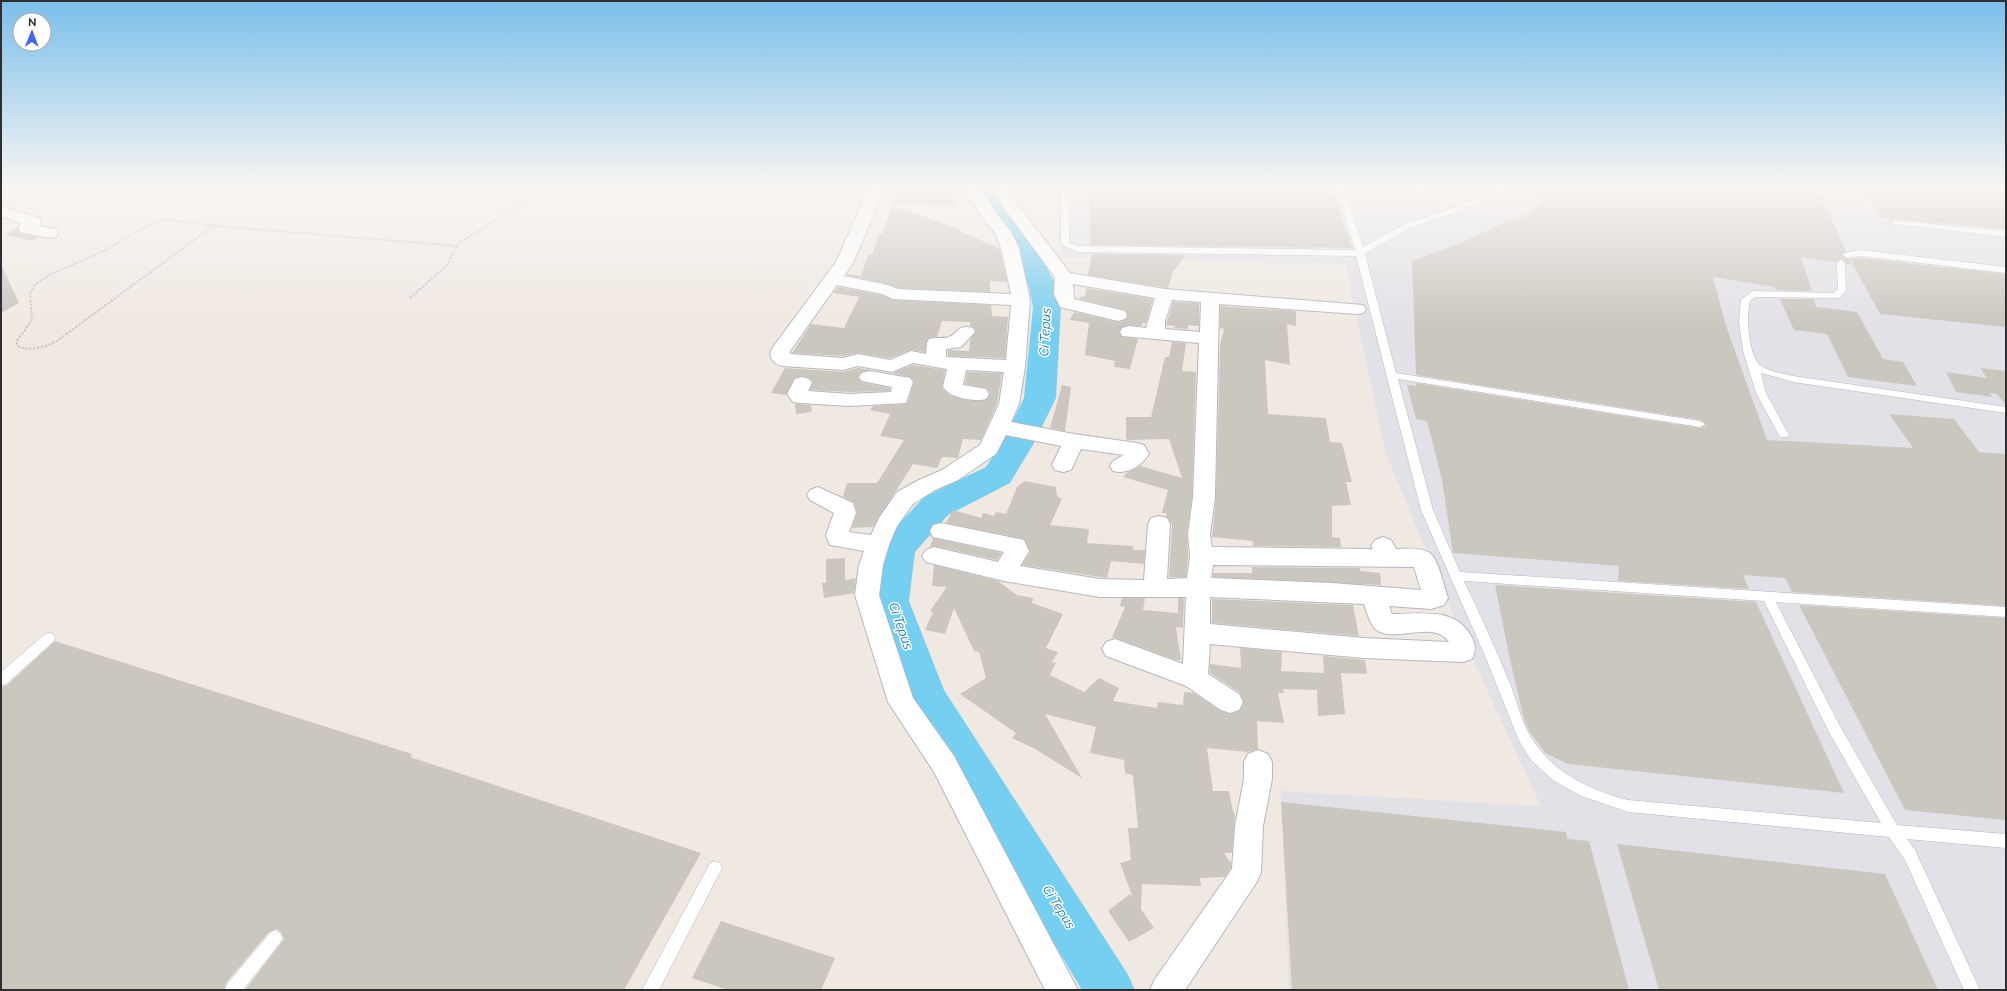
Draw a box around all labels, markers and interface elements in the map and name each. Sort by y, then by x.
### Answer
north arrow [12,12,52,52]
text: N [28,16,36,29]
water label: Ci Tepus [1036,307,1054,357]
water label: Ci Tepus [886,601,916,651]
water label: Ci Tepus [1040,882,1078,932]

